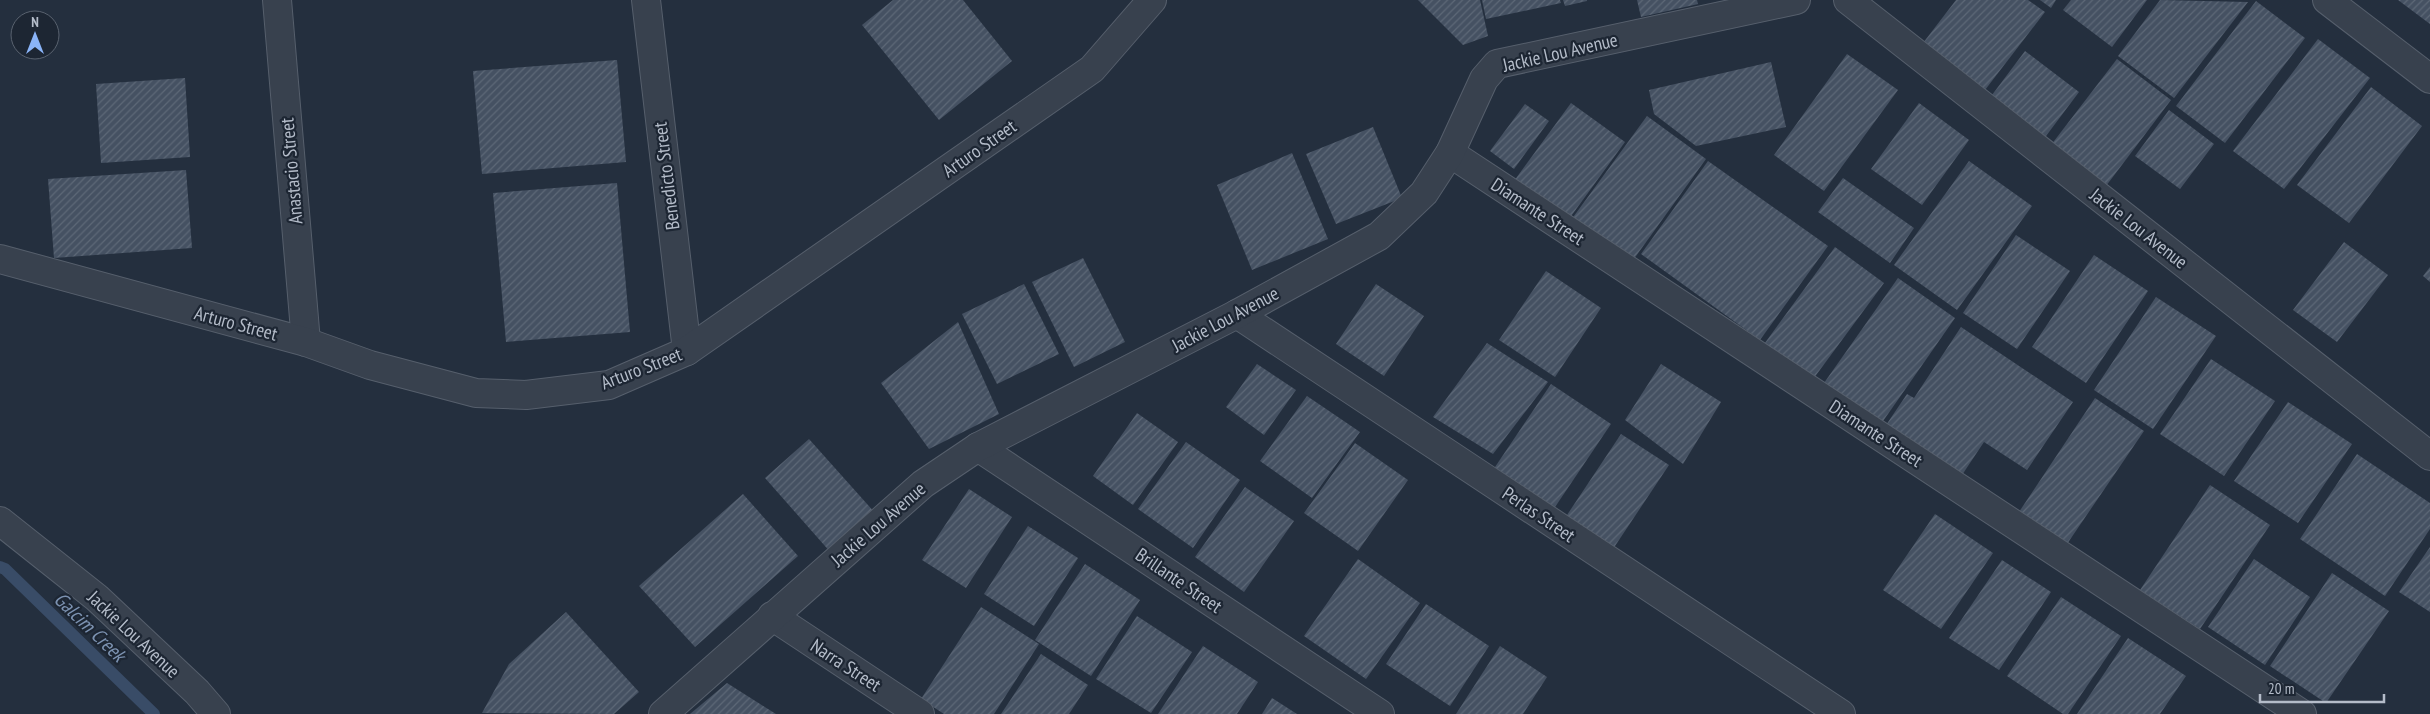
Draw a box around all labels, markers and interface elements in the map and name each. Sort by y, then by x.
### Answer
north arrow [10,10,60,60]
text: N [31,13,39,31]
street label: Jackie Lou Avenue [1499,27,1620,77]
street label: Arturo Street [937,113,1021,182]
street label: Anastacio Street [274,116,308,225]
street label: Benedicto Street [647,120,685,231]
street label: Diamante Street [1487,172,1590,250]
street label: Jackie Lou Avenue [2085,182,2193,274]
street label: Jackie Lou Avenue [1167,281,1283,358]
street label: Arturo Street [192,300,281,346]
street label: Arturo Street [597,341,686,394]
street label: Diamante Street [1825,394,1928,472]
street label: Jackie Lou Avenue [825,476,930,572]
street label: Perlas Street [1498,481,1581,548]
street label: Brillante Street [1131,542,1228,618]
street label: Jackie Lou Avenue [82,585,185,683]
water label: Galcim Creek [49,586,133,669]
street label: Narra Street [806,633,886,697]
scale bar [2260,672,2384,704]
text: 20 m [2268,679,2294,698]

